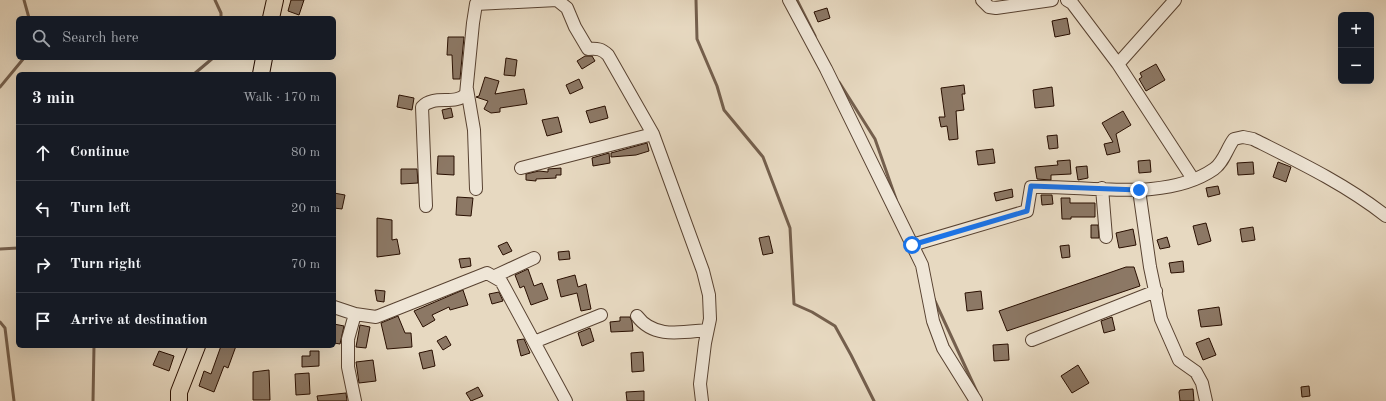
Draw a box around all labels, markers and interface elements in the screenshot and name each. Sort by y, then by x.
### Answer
map controls [1338,12,1374,84]
button: + [1338,12,1374,48]
search box [16,16,336,60]
icon: search [30,27,52,49]
text: Search here [62,31,139,46]
button: − [1338,48,1374,84]
text: 3 min [32,90,75,107]
text: Walk · 170 m [243,91,320,104]
icon: ahead [32,142,54,164]
text: Continue [70,145,129,160]
text: 80 m [291,146,320,159]
route end [1130,181,1148,199]
icon: left [32,198,54,220]
text: Turn left [70,201,130,216]
text: 20 m [291,202,320,215]
route start [903,236,921,254]
icon: right [32,254,54,276]
text: Turn right [70,257,141,272]
text: 70 m [291,258,320,271]
icon: arrive [32,310,54,332]
text: Arrive at destination [70,313,208,328]

